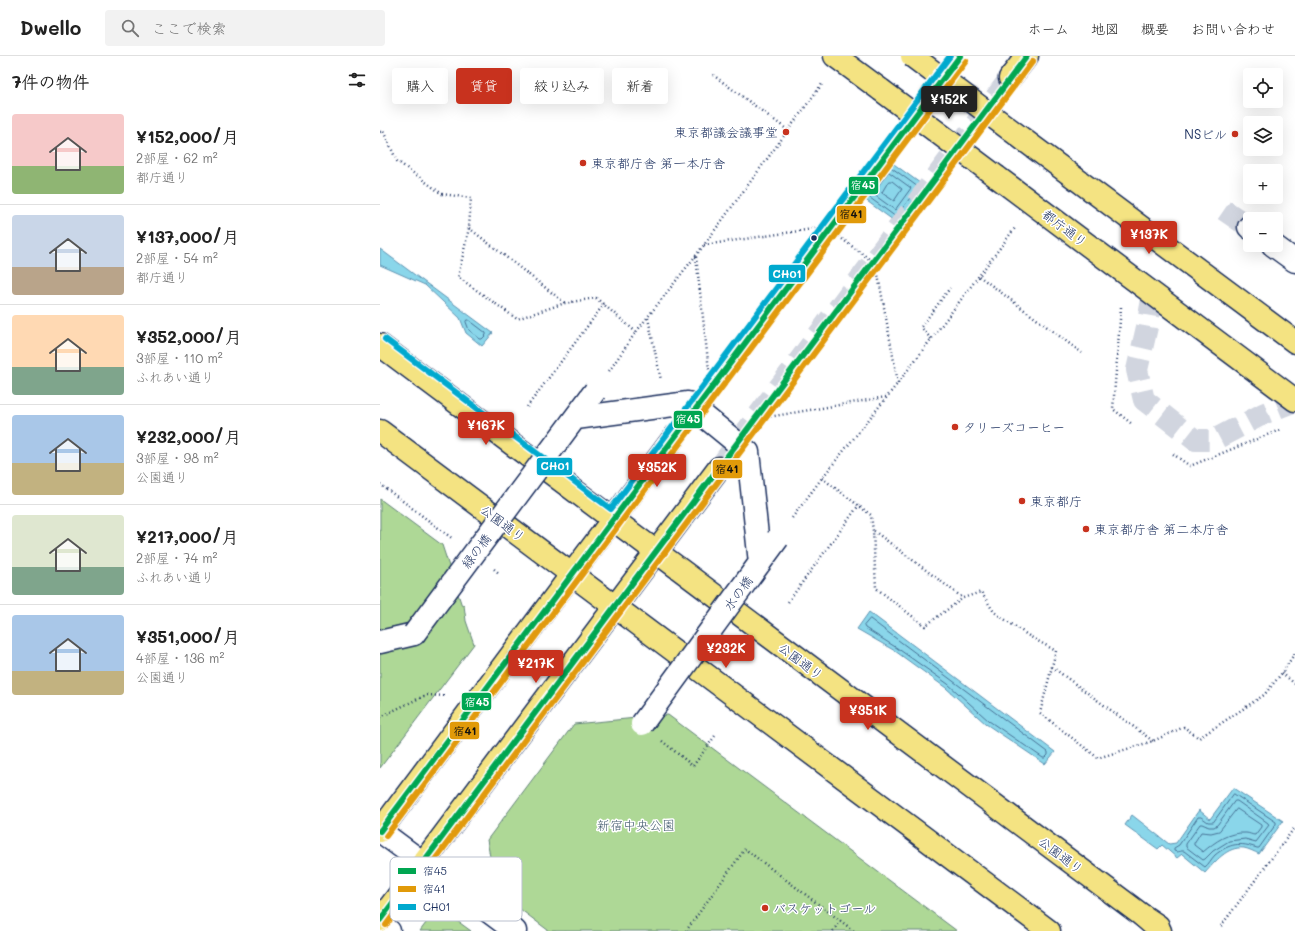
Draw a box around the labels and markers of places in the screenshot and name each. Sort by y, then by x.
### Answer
pin: ¥152K [921,86,977,120]
place label: 東京都議会議事堂 [674,123,778,140]
place label: NSビル [1184,125,1227,142]
marker: 東京都議会議事堂 [781,127,791,137]
marker: NSビル [1230,129,1240,139]
place label: 東京都庁舎 第一本庁舎 [591,154,725,171]
marker: 東京都庁舎 第一本庁舎 [578,158,588,168]
pin: ¥137K [1121,221,1177,255]
unlabelled marker [809,233,819,243]
pin: ¥167K [458,412,514,446]
place label: タリーズコーヒー [963,418,1065,435]
marker: タリーズコーヒー [950,422,960,432]
pin: ¥352K [629,454,685,488]
place label: 東京都庁 [1030,492,1082,509]
marker: 東京都庁 [1017,496,1027,506]
place label: 東京都庁舎 第二本庁舎 [1094,520,1228,537]
marker: 東京都庁舎 第二本庁舎 [1081,524,1091,534]
pin: ¥232K [698,635,754,669]
pin: ¥217K [508,650,564,684]
pin: ¥351K [840,697,896,731]
place label: バスケットゴール [773,899,876,916]
marker: バスケットゴール [760,903,770,913]

